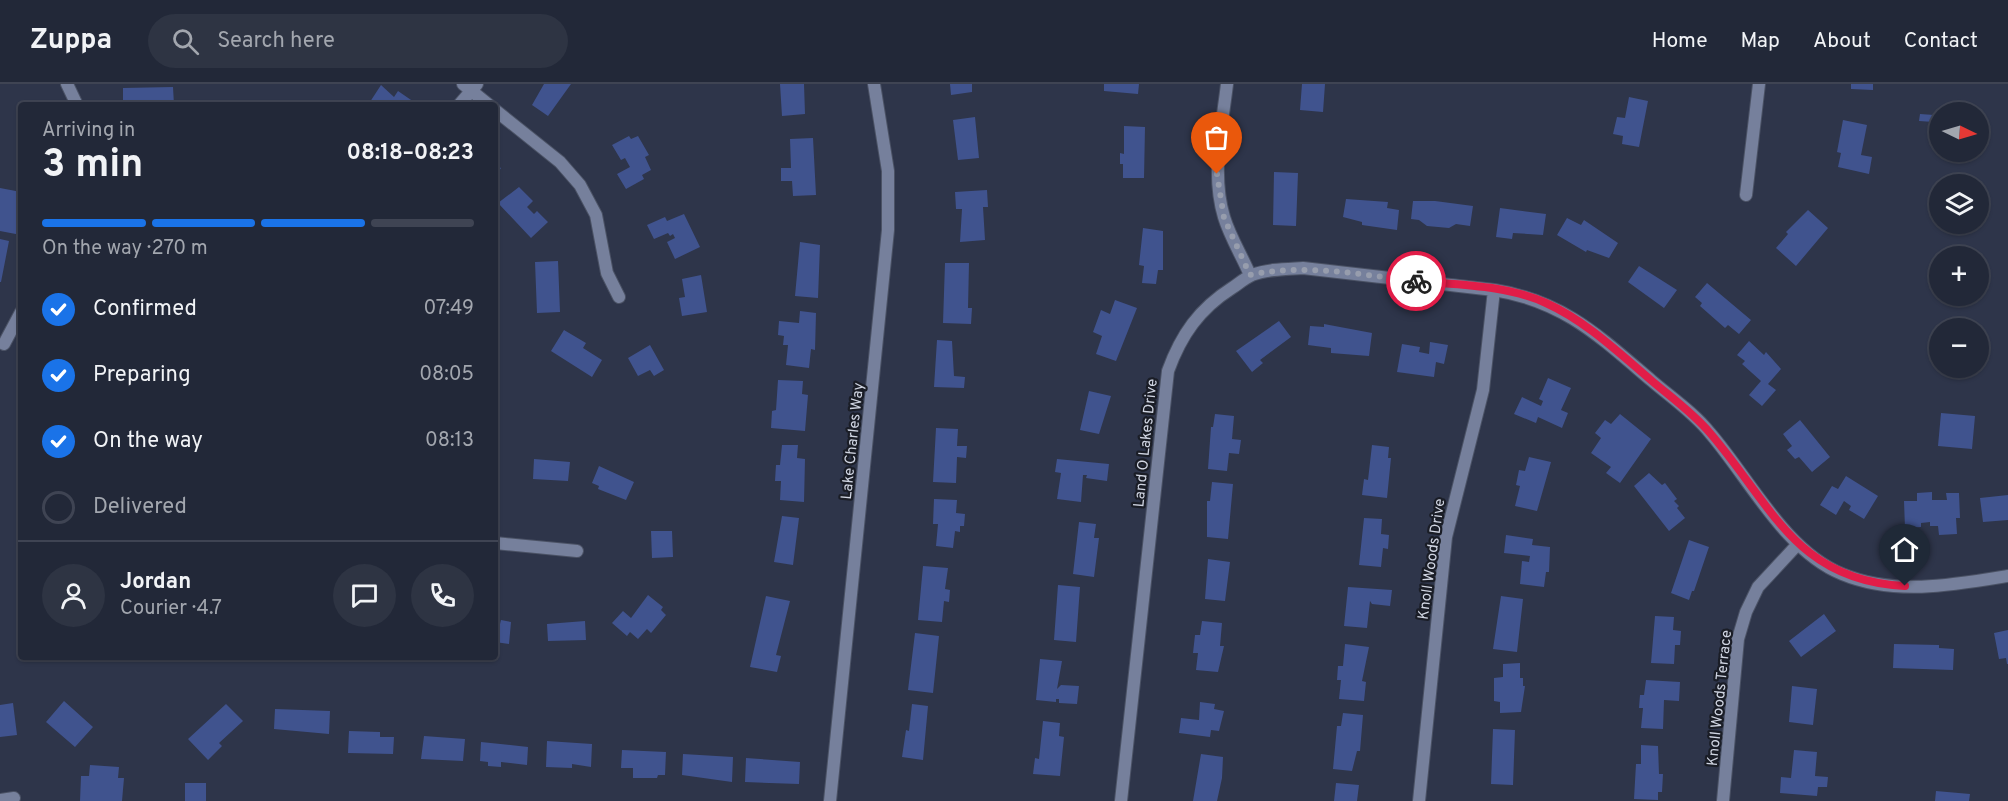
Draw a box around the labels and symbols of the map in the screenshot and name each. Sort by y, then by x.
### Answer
north arrow [1929,102,1989,162]
pin [1191,112,1242,174]
courier [1386,251,1446,311]
street label: Land O Lakes Drive [1130,378,1163,508]
street label: Lake Charles Way [838,382,869,501]
street label: Knoll Woods Drive [1415,497,1450,621]
pin [1879,524,1930,586]
street label: Knoll Woods Terrace [1704,629,1737,767]

